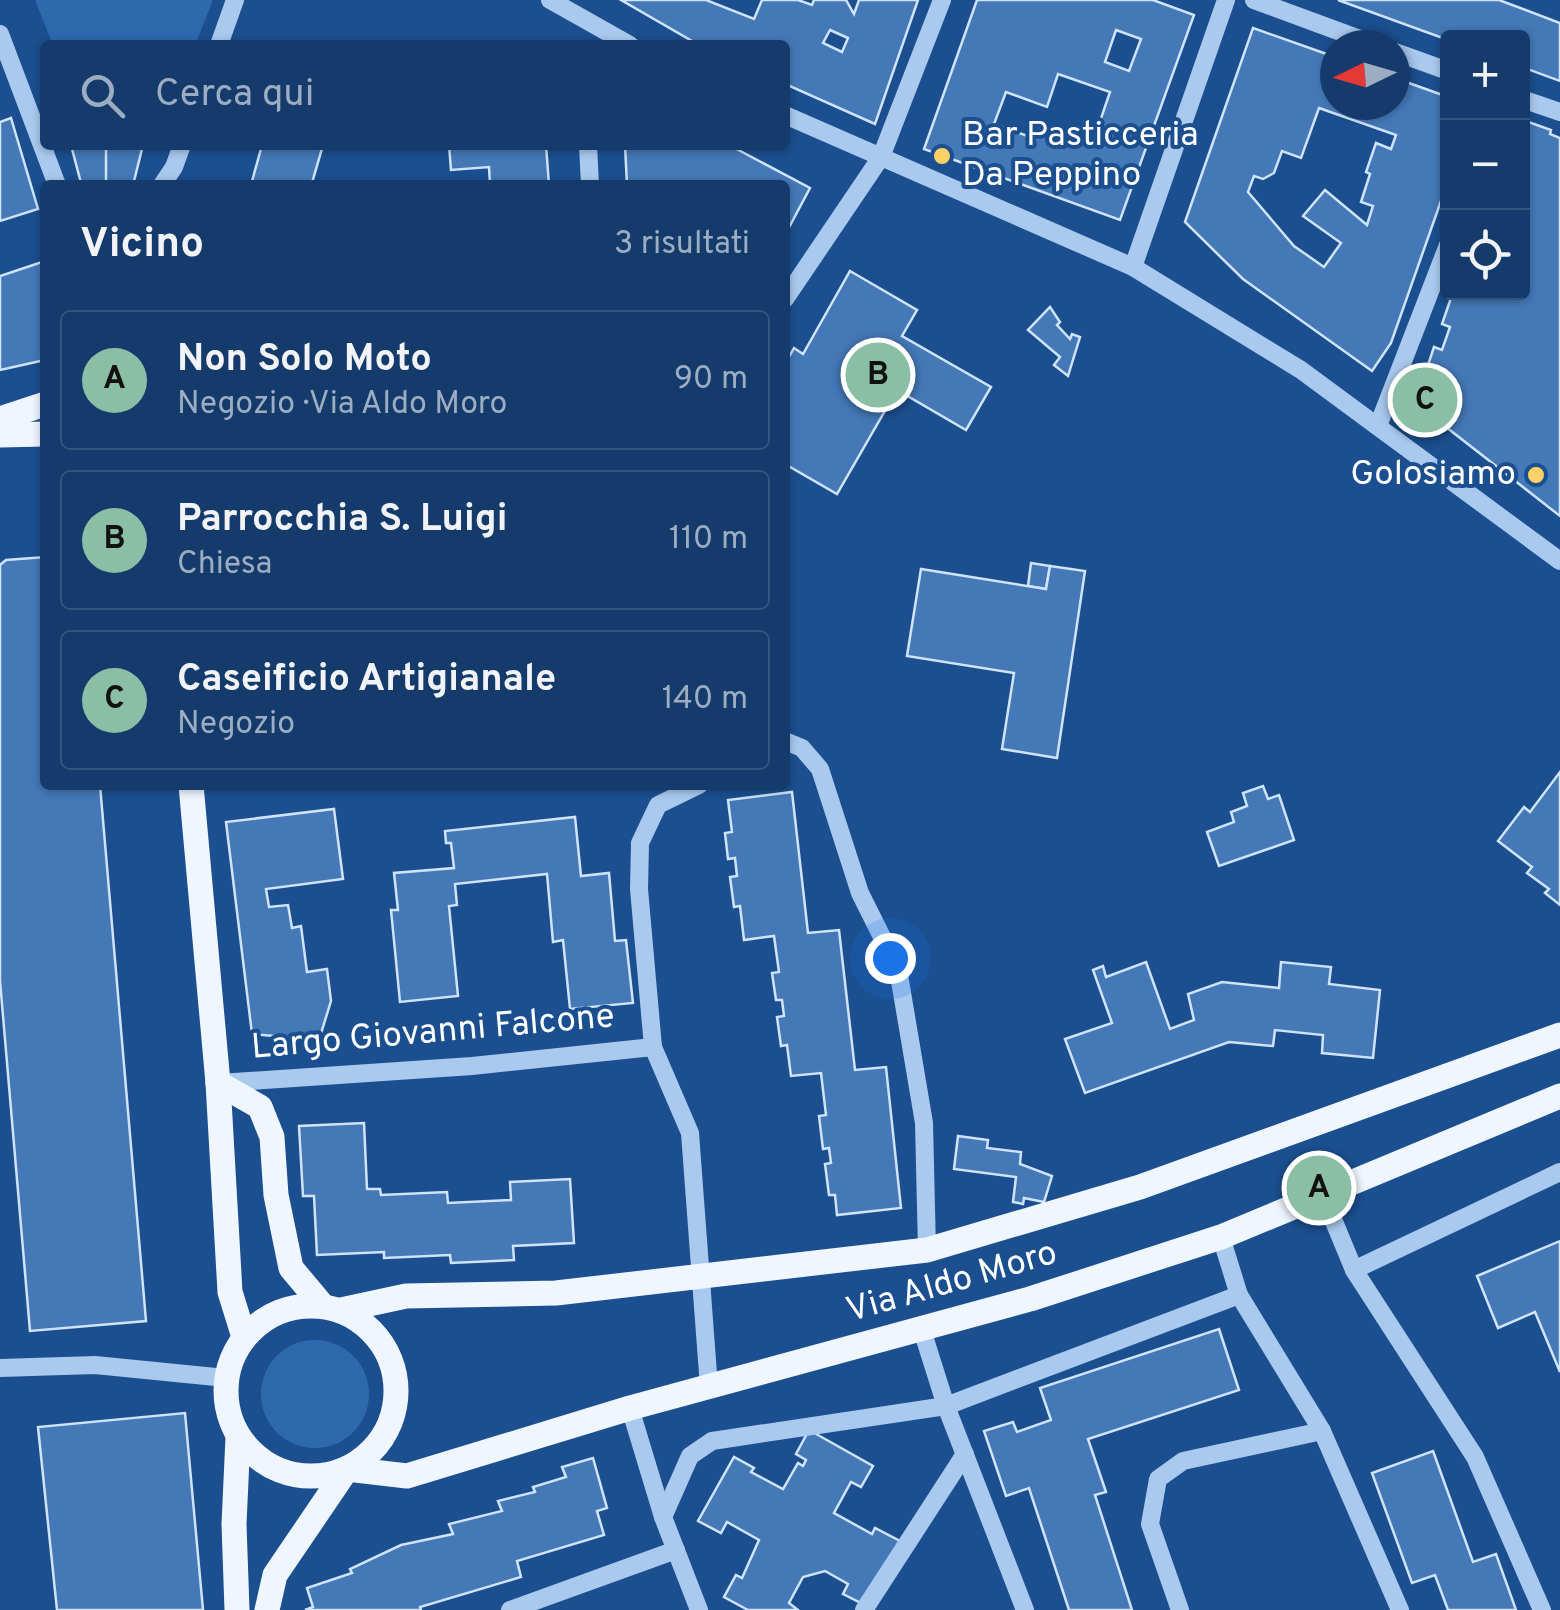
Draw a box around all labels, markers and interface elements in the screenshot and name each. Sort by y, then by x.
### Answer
north arrow [1320,30,1410,120]
map controls [1440,30,1530,300]
button: + [1440,30,1530,120]
search box [40,40,790,150]
icon: search [75,68,130,123]
text: Cerca qui [155,71,314,120]
place label: Bar Pasticceria Da Peppino [962,114,1199,198]
button: − [1440,120,1530,210]
marker: Bar Pasticceria Da Peppino [931,145,953,167]
button: locate [1440,210,1530,300]
text: Vicino [80,219,204,272]
text: 3 risultati [614,225,750,265]
text: Non Solo Moto [177,336,432,385]
pin: B [846,338,910,412]
text: A [103,360,126,400]
text: 90 m [674,360,748,400]
pin: C [1392,362,1458,438]
text: Negozio · Via Aldo Moro [177,385,507,425]
place label: Golosiamo [1350,453,1516,497]
marker: Golosiamo [1525,464,1547,486]
text: Parrocchia S. Luigi [177,496,508,545]
text: B [103,520,126,560]
text: 110 m [669,520,748,560]
text: Chiesa [177,545,272,585]
text: Caseificio Artigianale [177,656,556,705]
text: C [104,680,125,720]
text: 140 m [662,680,748,720]
text: Negozio [177,705,295,745]
your location [865,933,916,984]
street label: Largo Giovanni Falcone [250,995,616,1071]
pin: A [1286,1150,1352,1226]
street label: Via Aldo Moro [842,1232,1062,1334]

